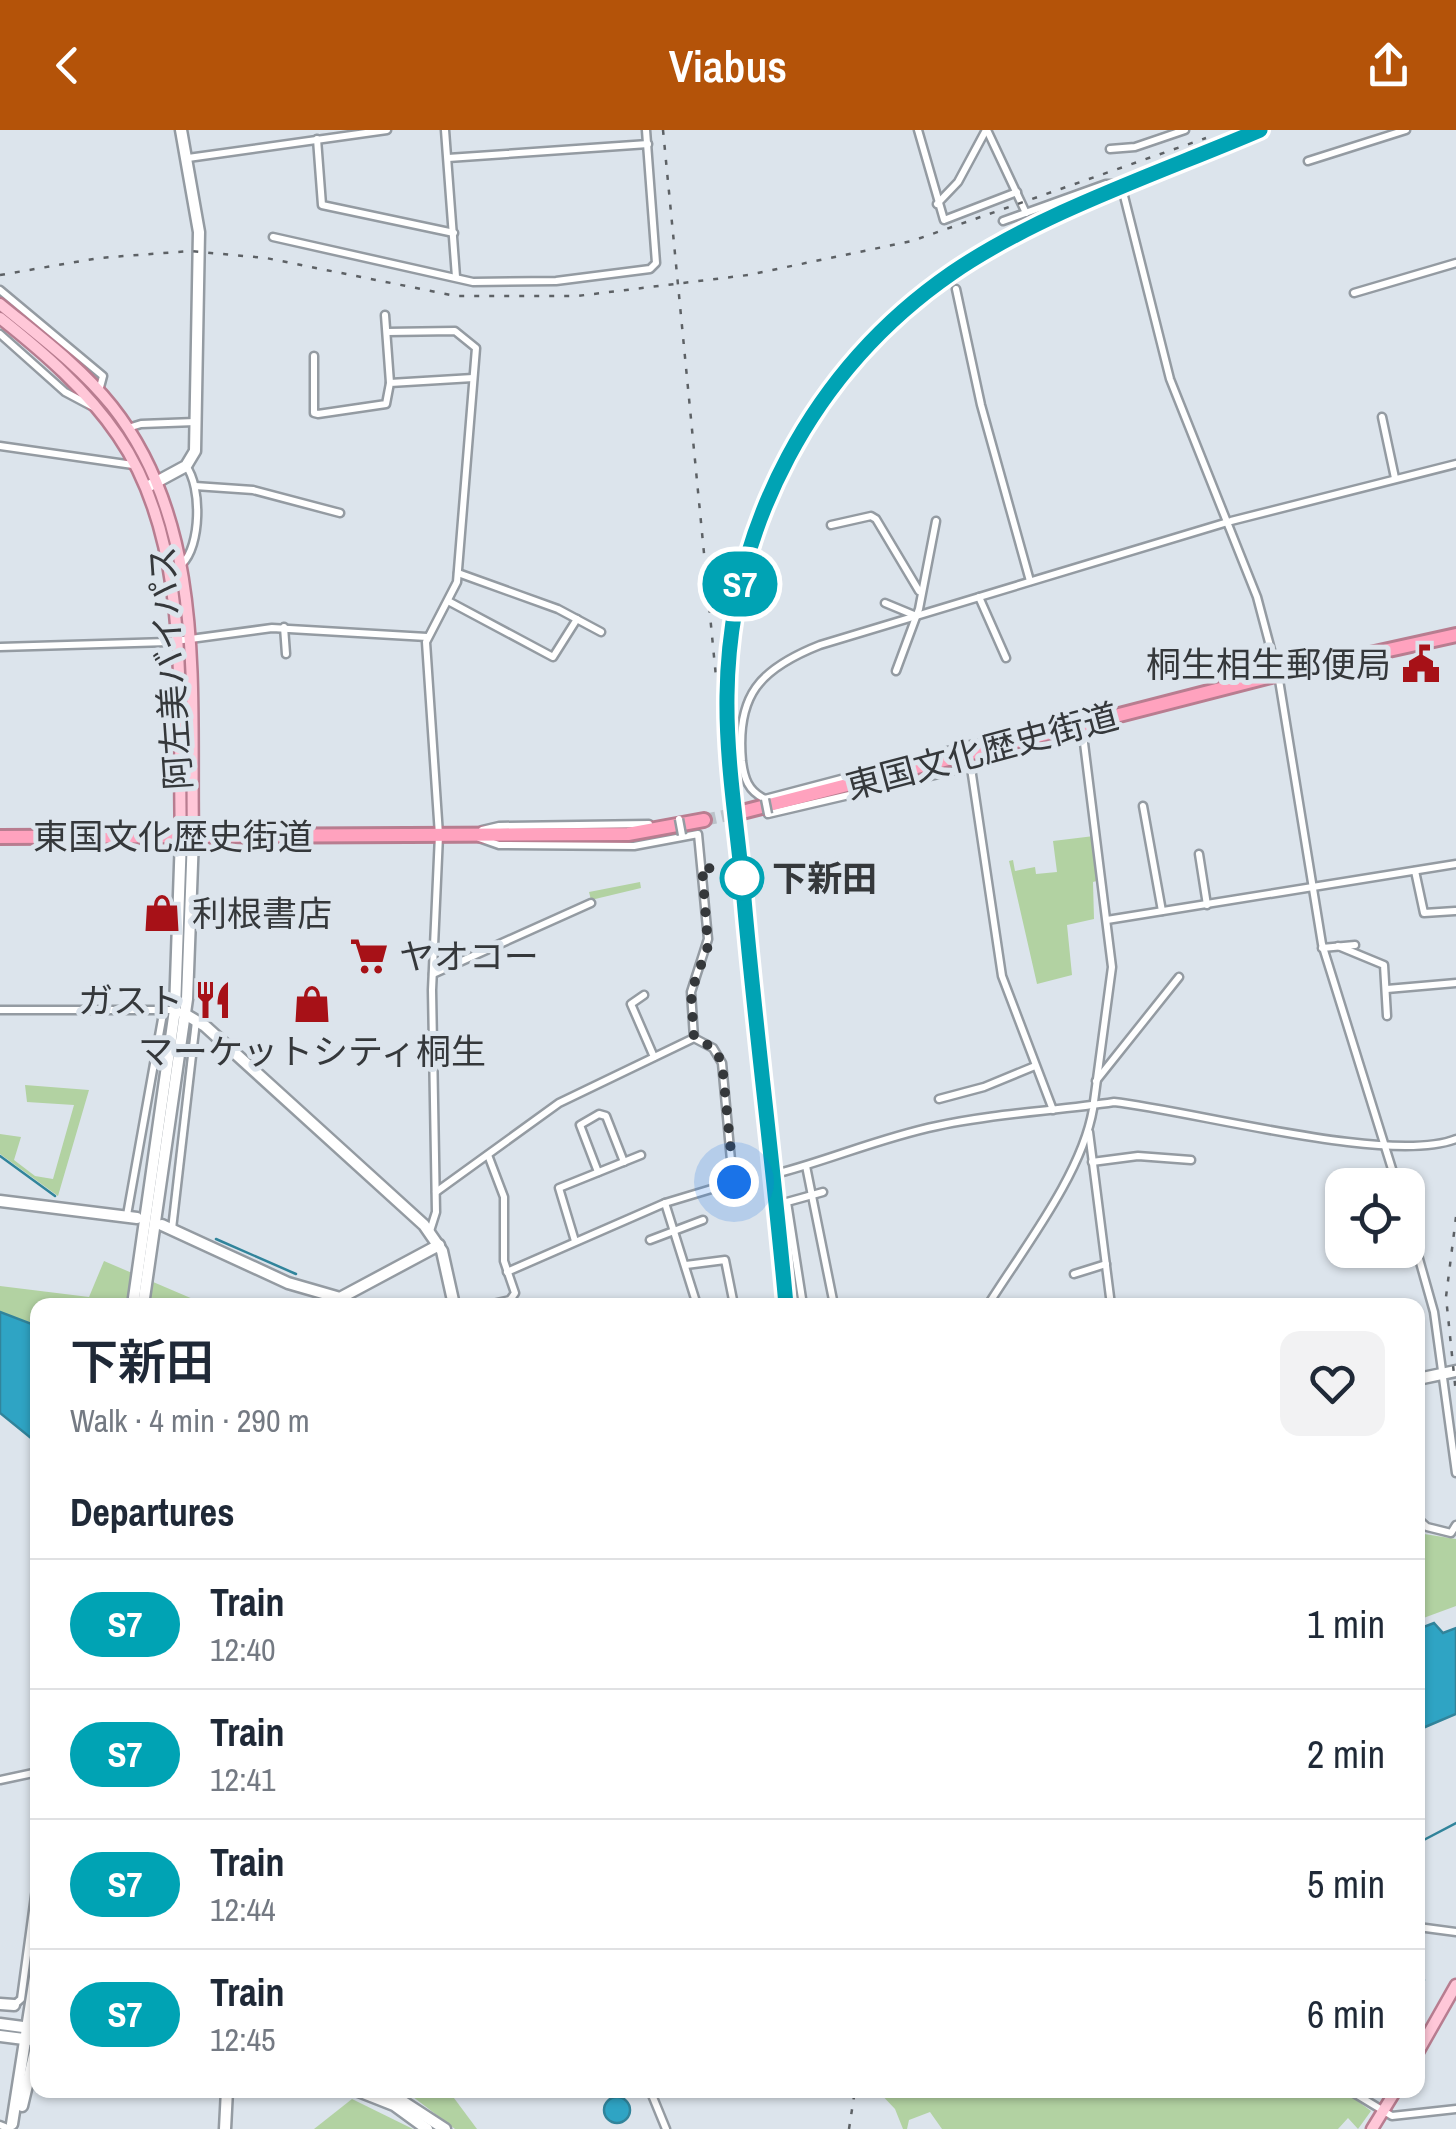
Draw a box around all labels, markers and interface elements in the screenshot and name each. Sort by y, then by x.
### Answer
text: Viabus [669,35,787,96]
icon: back [40,38,95,93]
icon: share [1361,38,1416,93]
street label: 阿左美バイパス [138,545,202,791]
line badge: S7 [695,552,785,616]
text: S7 [722,561,758,608]
place label: 桐生相生郵便局 [1146,641,1391,688]
public building icon: 桐生相生郵便局 [1400,643,1442,685]
street label: 東国文化歴史街道 [841,692,1123,810]
street label: 東国文化歴史街道 [33,813,313,860]
place label: 下新田 [772,855,877,902]
marker: 下新田 [721,857,763,899]
place label: 利根書店 [192,890,332,937]
shop icon: 利根書店 [141,892,183,934]
place label: ヤオコー [399,933,539,980]
supermarket icon: ヤオコー [348,935,390,977]
place label: ガスト [78,977,183,1024]
restaurant icon: ガスト [192,979,234,1021]
shop icon: マーケットシティ桐生 [291,983,333,1025]
place label: マーケットシティ桐生 [138,1028,486,1075]
your location [709,1157,759,1207]
map controls [1325,1168,1425,1268]
button: locate [1325,1168,1425,1268]
text: 下新田 [70,1329,214,1394]
button: heart [1280,1331,1385,1436]
text: Walk · 4 min · 290 m [70,1399,310,1442]
text: Departures [70,1487,235,1538]
text: Train [210,1577,284,1628]
text: 1 min [1307,1599,1385,1650]
text: S7 [107,1601,143,1648]
text: 12:40 [210,1628,276,1671]
text: Train [210,1707,284,1758]
text: 2 min [1307,1729,1385,1780]
text: S7 [107,1731,143,1778]
text: 12:41 [210,1758,276,1801]
text: Train [210,1837,284,1888]
text: 5 min [1307,1859,1385,1910]
text: S7 [107,1861,143,1908]
text: 12:44 [210,1888,276,1931]
text: Train [210,1967,284,2018]
text: 6 min [1307,1989,1385,2040]
text: S7 [107,1991,143,2038]
text: 12:45 [210,2018,276,2061]

